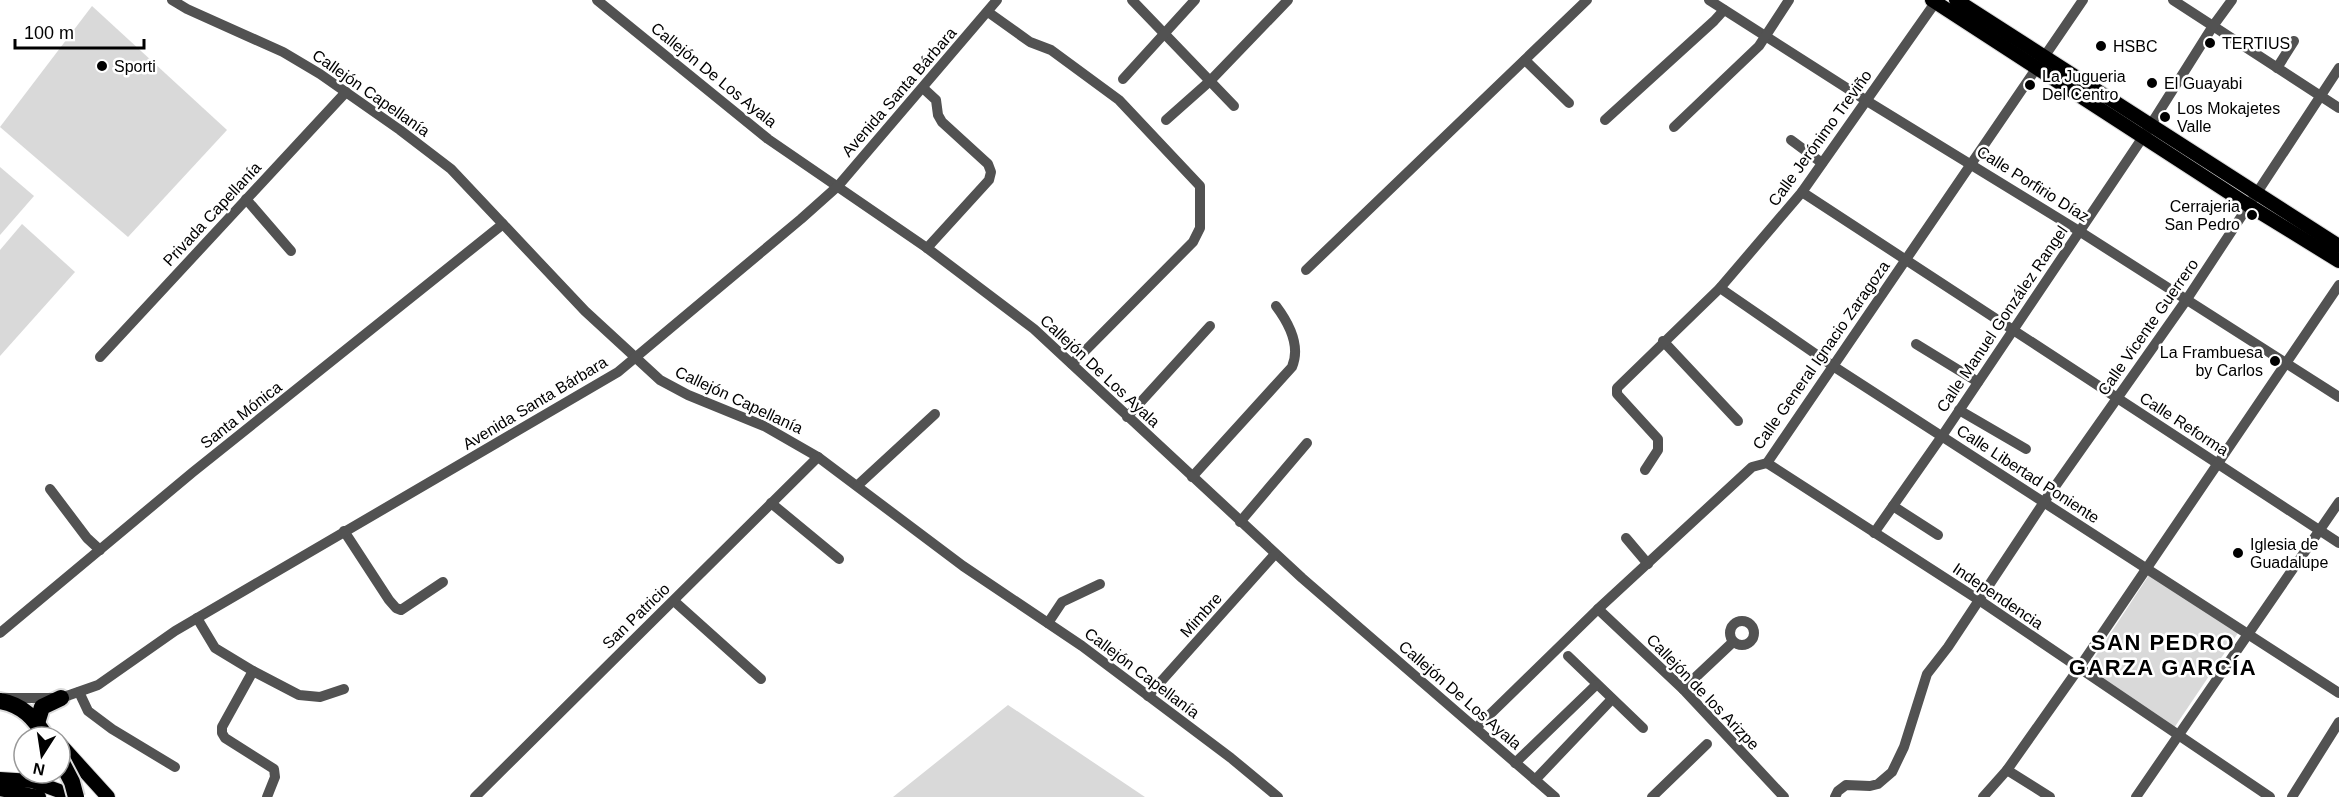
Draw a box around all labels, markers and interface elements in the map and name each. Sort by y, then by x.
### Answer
scale bar [15,12,144,50]
street label: Callejón De Los Ayala [648,19,780,131]
text: 100 m [24,23,74,43]
street label: Avenida Santa Bárbara [838,24,960,160]
place label: TERTIUS [2222,35,2290,52]
marker: TERTIUS [2203,36,2217,50]
place label: HSBC [2113,38,2157,55]
marker: HSBC [2094,39,2108,53]
street label: Callejón Capellanía [309,46,433,140]
place label: Sporti [114,58,156,75]
marker: Sporti [95,59,109,73]
street label: Calle Jerónimo Treviño [1765,67,1875,209]
place label: La Jugueria Del Centro [2042,68,2126,103]
place label: El Guayabi [2164,75,2242,92]
marker: El Guayabi [2145,76,2159,90]
marker: La Jugueria Del Centro [2023,78,2037,92]
place label: Los Mokajetes Valle [2177,100,2280,135]
marker: Los Mokajetes Valle [2158,110,2172,124]
street label: Calle Porfirio Díaz [1974,143,2092,225]
street label: Privada Capellanía [160,159,264,269]
place label: Cerrajeria San Pedro [2164,198,2240,233]
marker: Cerrajeria San Pedro [2245,208,2259,222]
street label: Calle Manuel González Rangel [1933,223,2071,415]
street label: Calle Vicente Guerrero [2094,256,2202,398]
street label: Calle General Ignacio Zaragoza [1749,258,1893,452]
street label: Callejón De Los Ayala [1037,312,1163,431]
place label: La Frambuesa by Carlos [2160,344,2263,379]
street label: Avenida Santa Bárbara [460,353,610,453]
marker: La Frambuesa by Carlos [2268,354,2282,368]
street label: Callejón Capellanía [673,363,806,437]
street label: Santa Mónica [197,378,285,452]
street label: Calle Reforma [2136,389,2232,459]
street label: Calle Libertad Poniente [1954,422,2102,526]
place label: Iglesia de Guadalupe [2250,536,2328,571]
marker: Iglesia de Guadalupe [2231,546,2245,560]
street label: Independencia [1950,560,2046,632]
street label: San Patricio [599,580,673,652]
street label: Mimbre [1177,589,1225,641]
street label: Callejón Capellanía [1081,624,1203,722]
district label: SAN PEDRO GARZA GARCÍA [2069,630,2257,680]
street label: Callejón de los Arizpe [1643,631,1763,753]
street label: Callejón De Los Ayala [1395,637,1525,753]
north arrow [12,725,72,785]
text: N [32,760,46,779]

